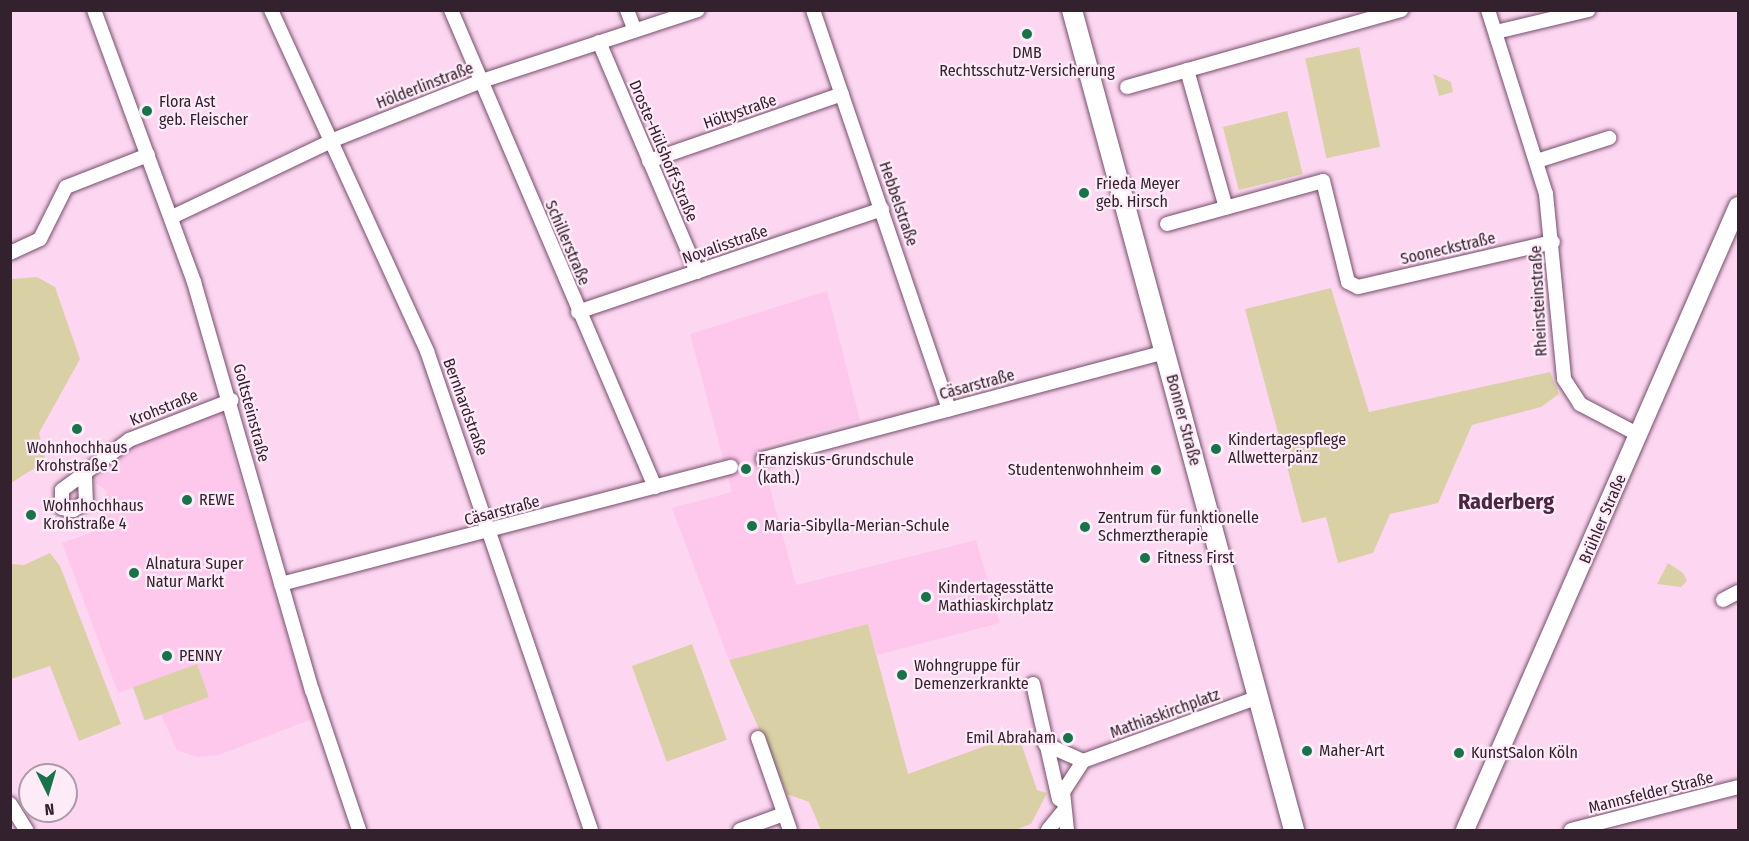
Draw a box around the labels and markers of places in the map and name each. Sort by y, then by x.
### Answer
marker: DMB Rechtsschutz-Versicherung [1020,27,1034,41]
place label: DMB Rechtsschutz-Versicherung [939,43,1115,81]
place label: Flora Ast geb. Fleischer [159,92,248,130]
marker: Flora Ast geb. Fleischer [140,104,154,118]
place label: Frieda Meyer geb. Hirsch [1096,174,1180,212]
marker: Frieda Meyer geb. Hirsch [1077,186,1091,200]
marker: Wohnhochhaus Krohstraße 2 [70,422,84,436]
place label: Kindertagespflege Allwetterpänz [1228,430,1346,468]
place label: Wohnhochhaus Krohstraße 2 [27,438,127,476]
marker: Kindertagespflege Allwetterpänz [1209,442,1223,456]
place label: Franziskus-Grundschule (kath.) [758,450,914,488]
place label: Studentenwohnheim [1008,460,1144,480]
marker: Franziskus-Grundschule (kath.) [739,462,753,476]
marker: Studentenwohnheim [1149,463,1163,477]
place label: REWE [199,490,235,510]
marker: REWE [180,493,194,507]
place label: Wohnhochhaus Krohstraße 4 [43,496,144,534]
marker: Wohnhochhaus Krohstraße 4 [24,508,38,522]
place label: Zentrum für funktionelle Schmerztherapie [1098,508,1259,546]
place label: Maria-Sibylla-Merian-Schule [764,516,949,536]
marker: Zentrum für funktionelle Schmerztherapie [1076,518,1094,536]
marker: Maria-Sibylla-Merian-Schule [745,519,759,533]
place label: Fitness First [1157,548,1234,568]
marker: Fitness First [1138,551,1152,565]
place label: Alnatura Super Natur Markt [146,554,244,592]
marker: Alnatura Super Natur Markt [127,566,141,580]
place label: Kindertagesstätte Mathiaskirchplatz [938,578,1054,616]
marker: Kindertagesstätte Mathiaskirchplatz [919,590,933,604]
place label: PENNY [179,646,222,666]
marker: PENNY [160,649,174,663]
place label: Wohngruppe für Demenzerkrankte [914,656,1029,694]
marker: Wohngruppe für Demenzerkrankte [895,668,909,682]
place label: Emil Abraham [966,728,1056,748]
marker: Emil Abraham [1061,731,1075,745]
place label: Maher-Art [1319,741,1385,761]
place label: KunstSalon Köln [1471,743,1578,763]
marker: Maher-Art [1300,744,1314,758]
marker: KunstSalon Köln [1452,746,1466,760]

